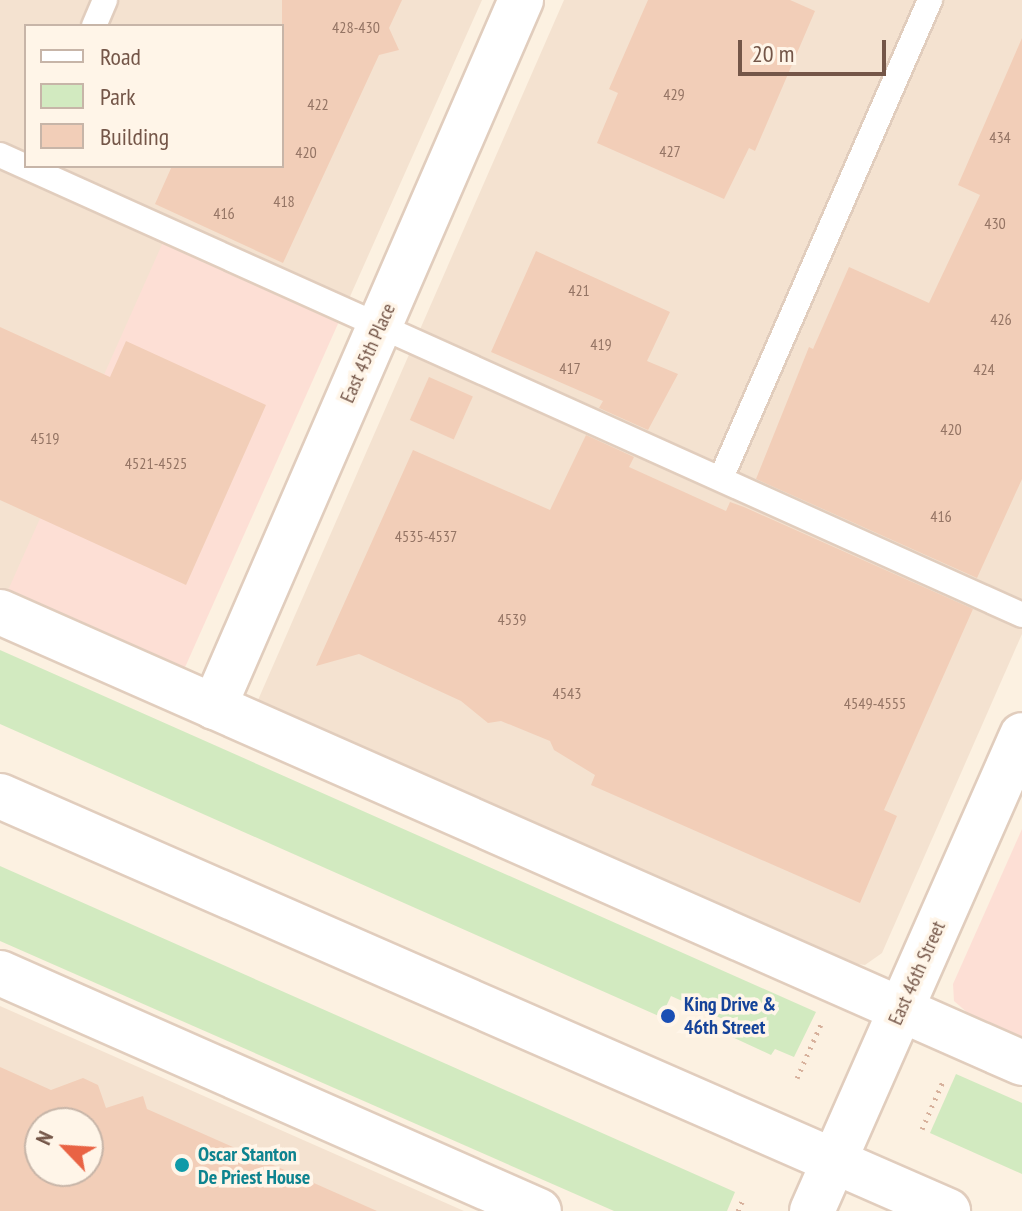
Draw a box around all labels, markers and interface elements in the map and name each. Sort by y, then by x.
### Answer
house number: 428-430 [332,17,380,37]
legend [24,24,284,168]
scale bar [742,24,890,74]
text: 20 m [752,38,794,69]
text: Road [100,41,141,72]
text: Park [100,81,136,112]
house number: 429 [663,84,685,104]
house number: 422 [307,94,329,114]
text: Building [100,121,169,152]
house number: 434 [989,127,1011,147]
house number: 427 [659,141,681,161]
house number: 420 [295,142,317,162]
house number: 418 [273,191,295,211]
house number: 416 [213,203,235,223]
house number: 430 [984,213,1006,233]
house number: 421 [568,280,590,300]
street label: East 45th Place [335,300,401,406]
house number: 426 [990,309,1012,329]
house number: 419 [590,334,612,354]
house number: 417 [559,358,581,378]
house number: 424 [973,359,995,379]
house number: 420 [940,419,962,439]
house number: 4519 [31,428,59,448]
house number: 4521-4525 [125,453,187,473]
house number: 416 [930,506,952,526]
house number: 4535-4537 [395,526,457,546]
house number: 4539 [498,609,526,629]
house number: 4543 [553,683,581,703]
house number: 4549-4555 [844,693,906,713]
street label: East 46th Street [883,917,951,1029]
place label: King Drive & 46th Street [684,992,776,1039]
marker: King Drive & 46th Street [659,1007,677,1025]
north arrow [24,1107,104,1187]
text: N [29,1126,59,1149]
place label: Oscar Stanton De Priest House [198,1142,310,1189]
marker: Oscar Stanton De Priest House [173,1156,191,1174]

